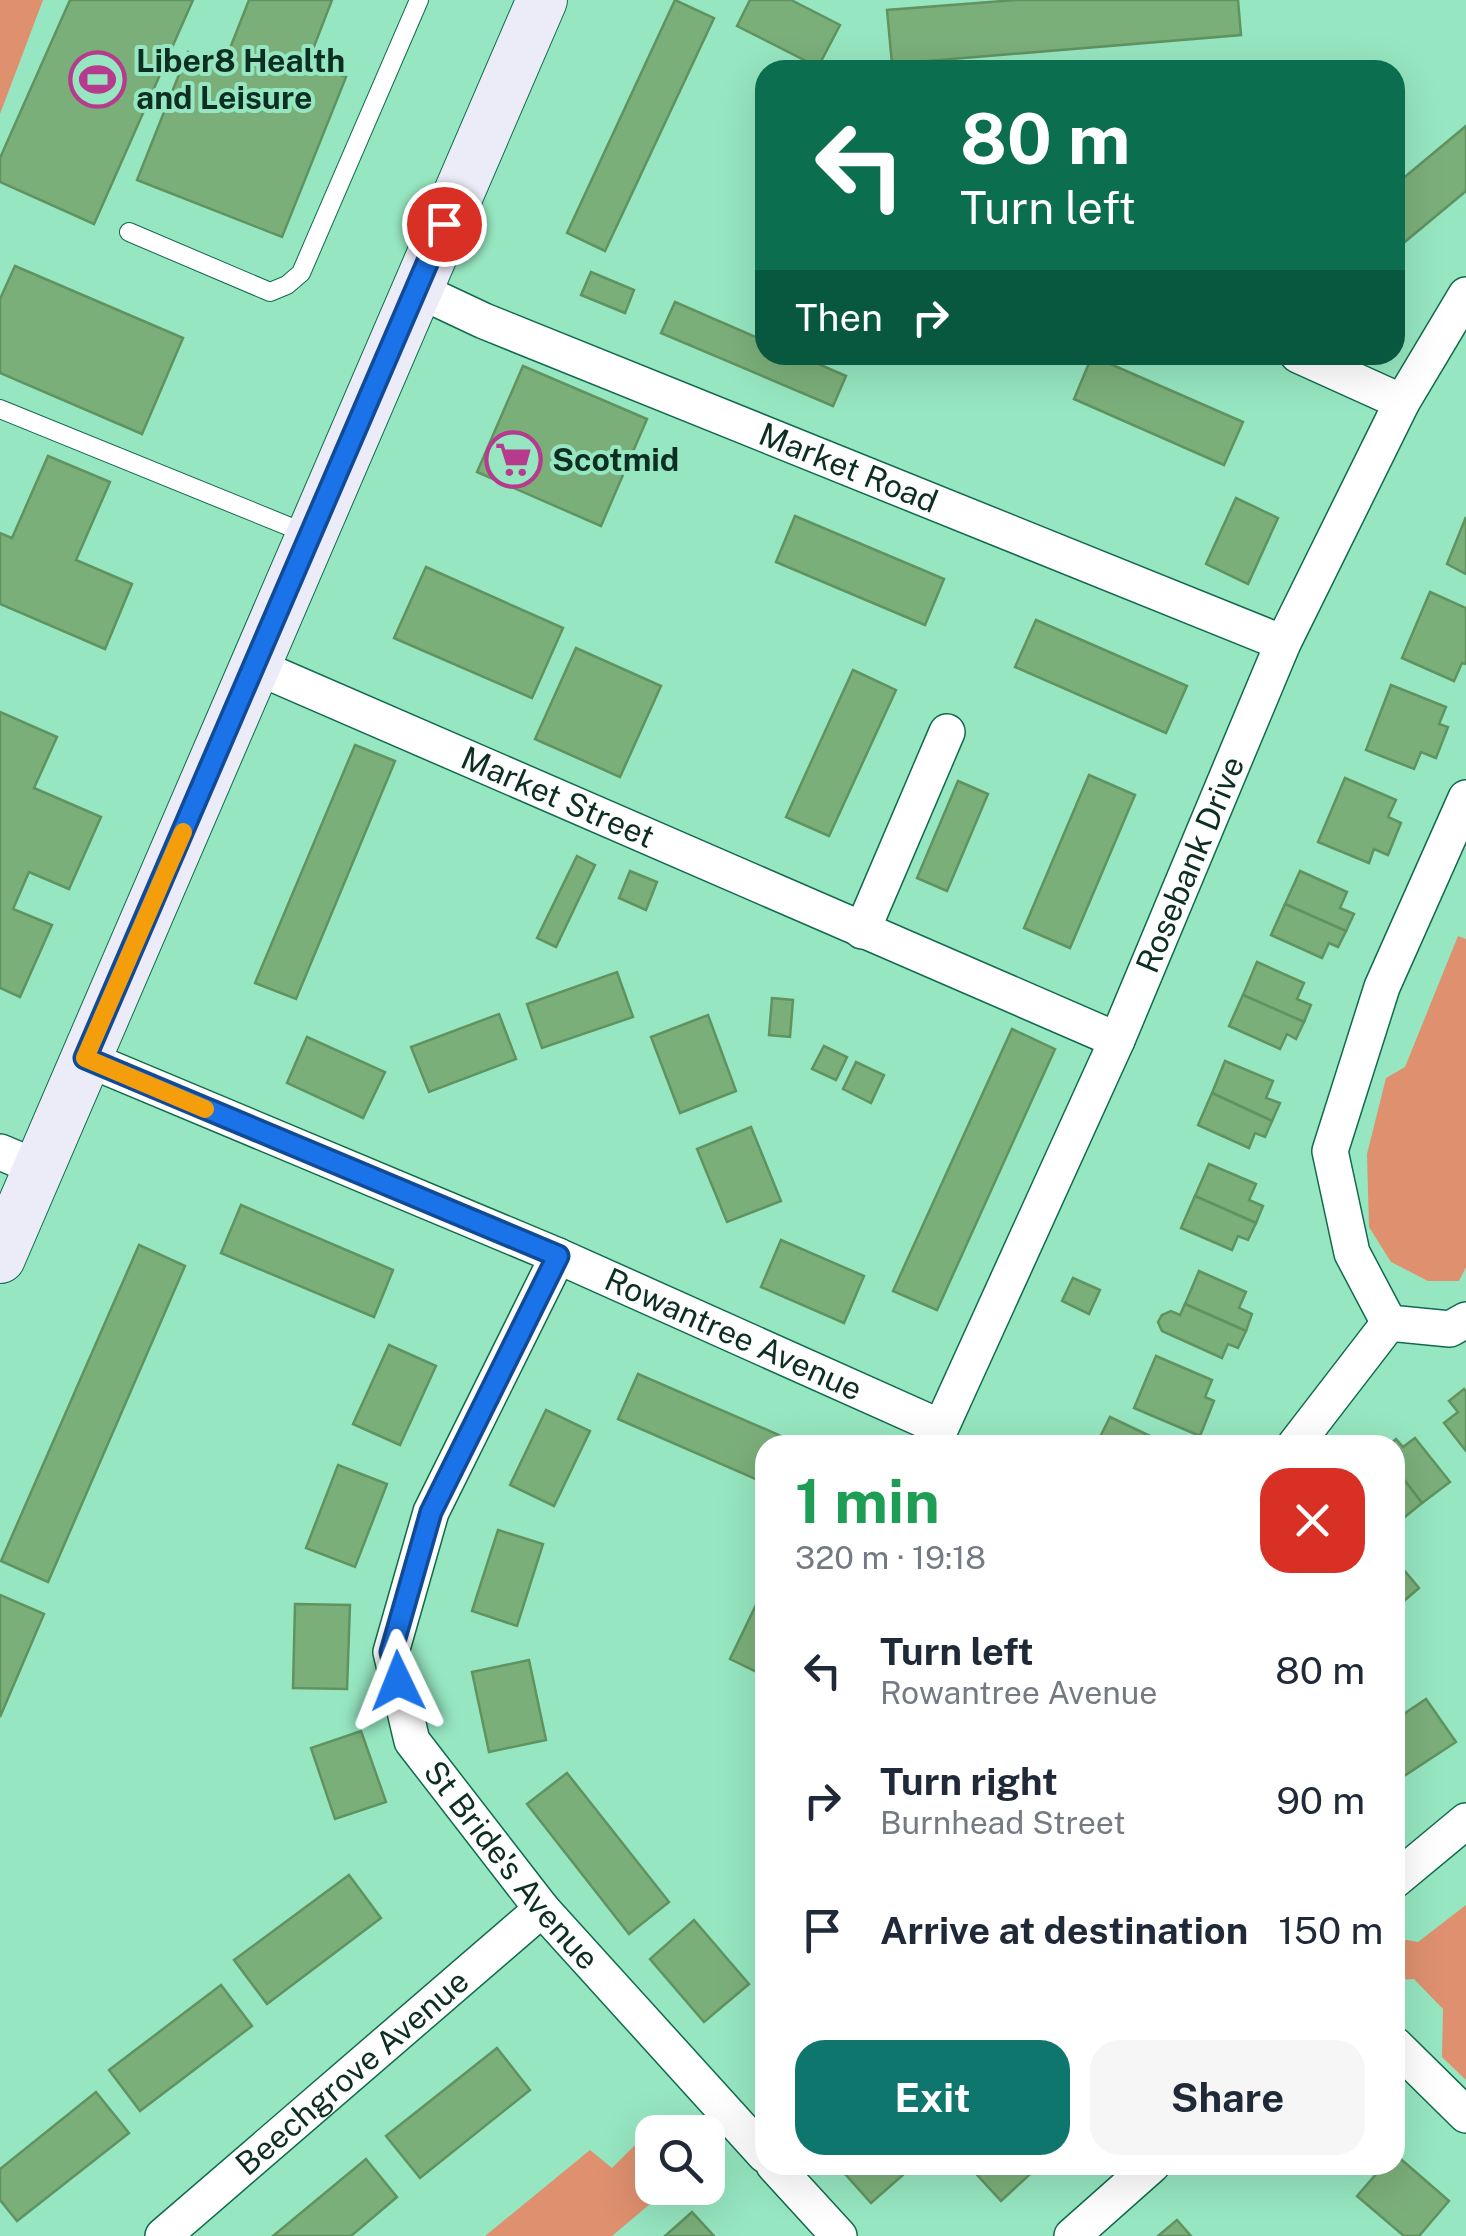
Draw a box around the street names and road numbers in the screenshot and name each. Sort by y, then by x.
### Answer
street label: Market Road [754,415,943,520]
street label: Market Street [456,739,660,855]
street label: Rosebank Drive [1128,751,1252,978]
street label: Rowantree Avenue [599,1260,868,1408]
street label: St Bride's Avenue [416,1753,607,1977]
street label: Beechgrove Avenue [228,1962,476,2183]

